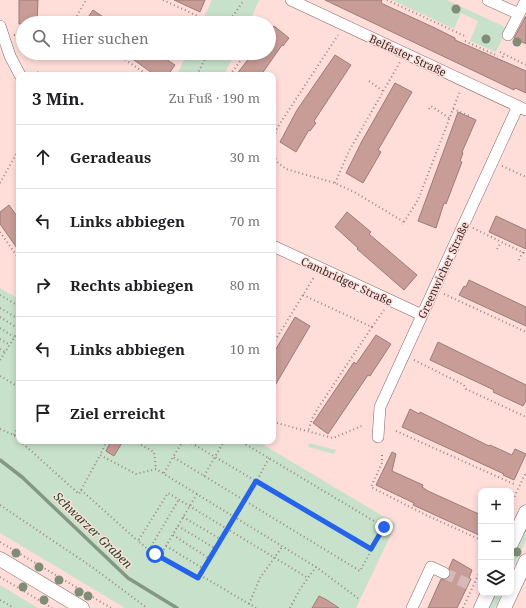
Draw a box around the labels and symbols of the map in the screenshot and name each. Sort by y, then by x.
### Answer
street label: Belfaster Straße [367,31,449,79]
street label: Greenwicher Straße [414,219,472,321]
street label: Cambridger Straße [299,253,395,309]
water label: Schwarzer Graben [50,488,136,572]
route end [375,518,393,536]
route start [146,545,164,563]

